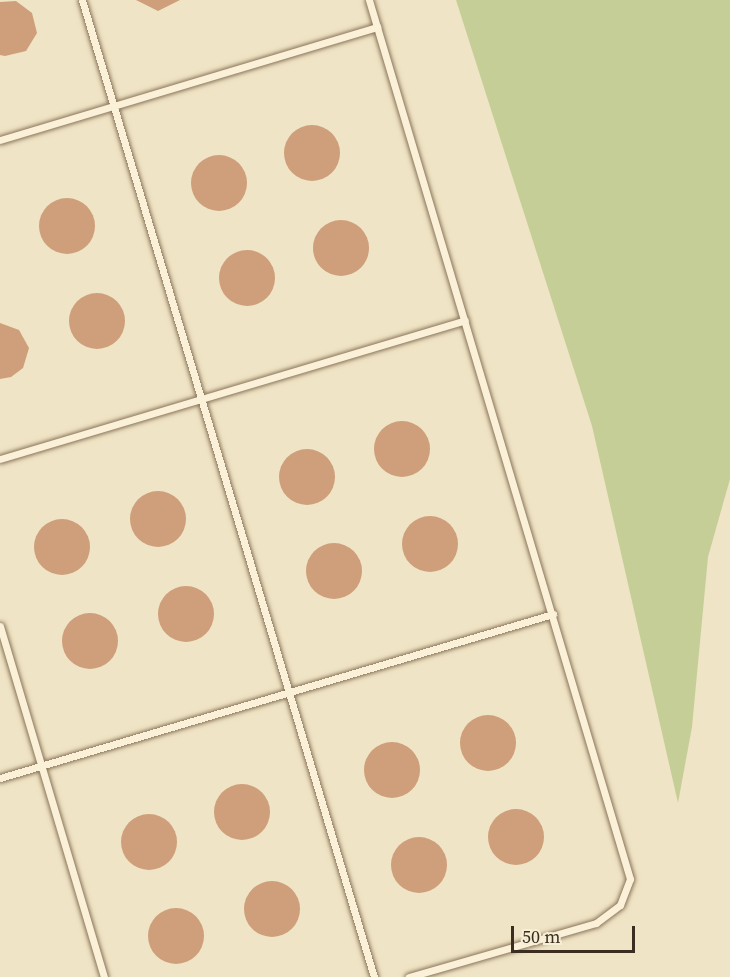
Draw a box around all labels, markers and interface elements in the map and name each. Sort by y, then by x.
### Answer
scale bar [514,914,638,952]
text: 50 m [522,924,560,949]

